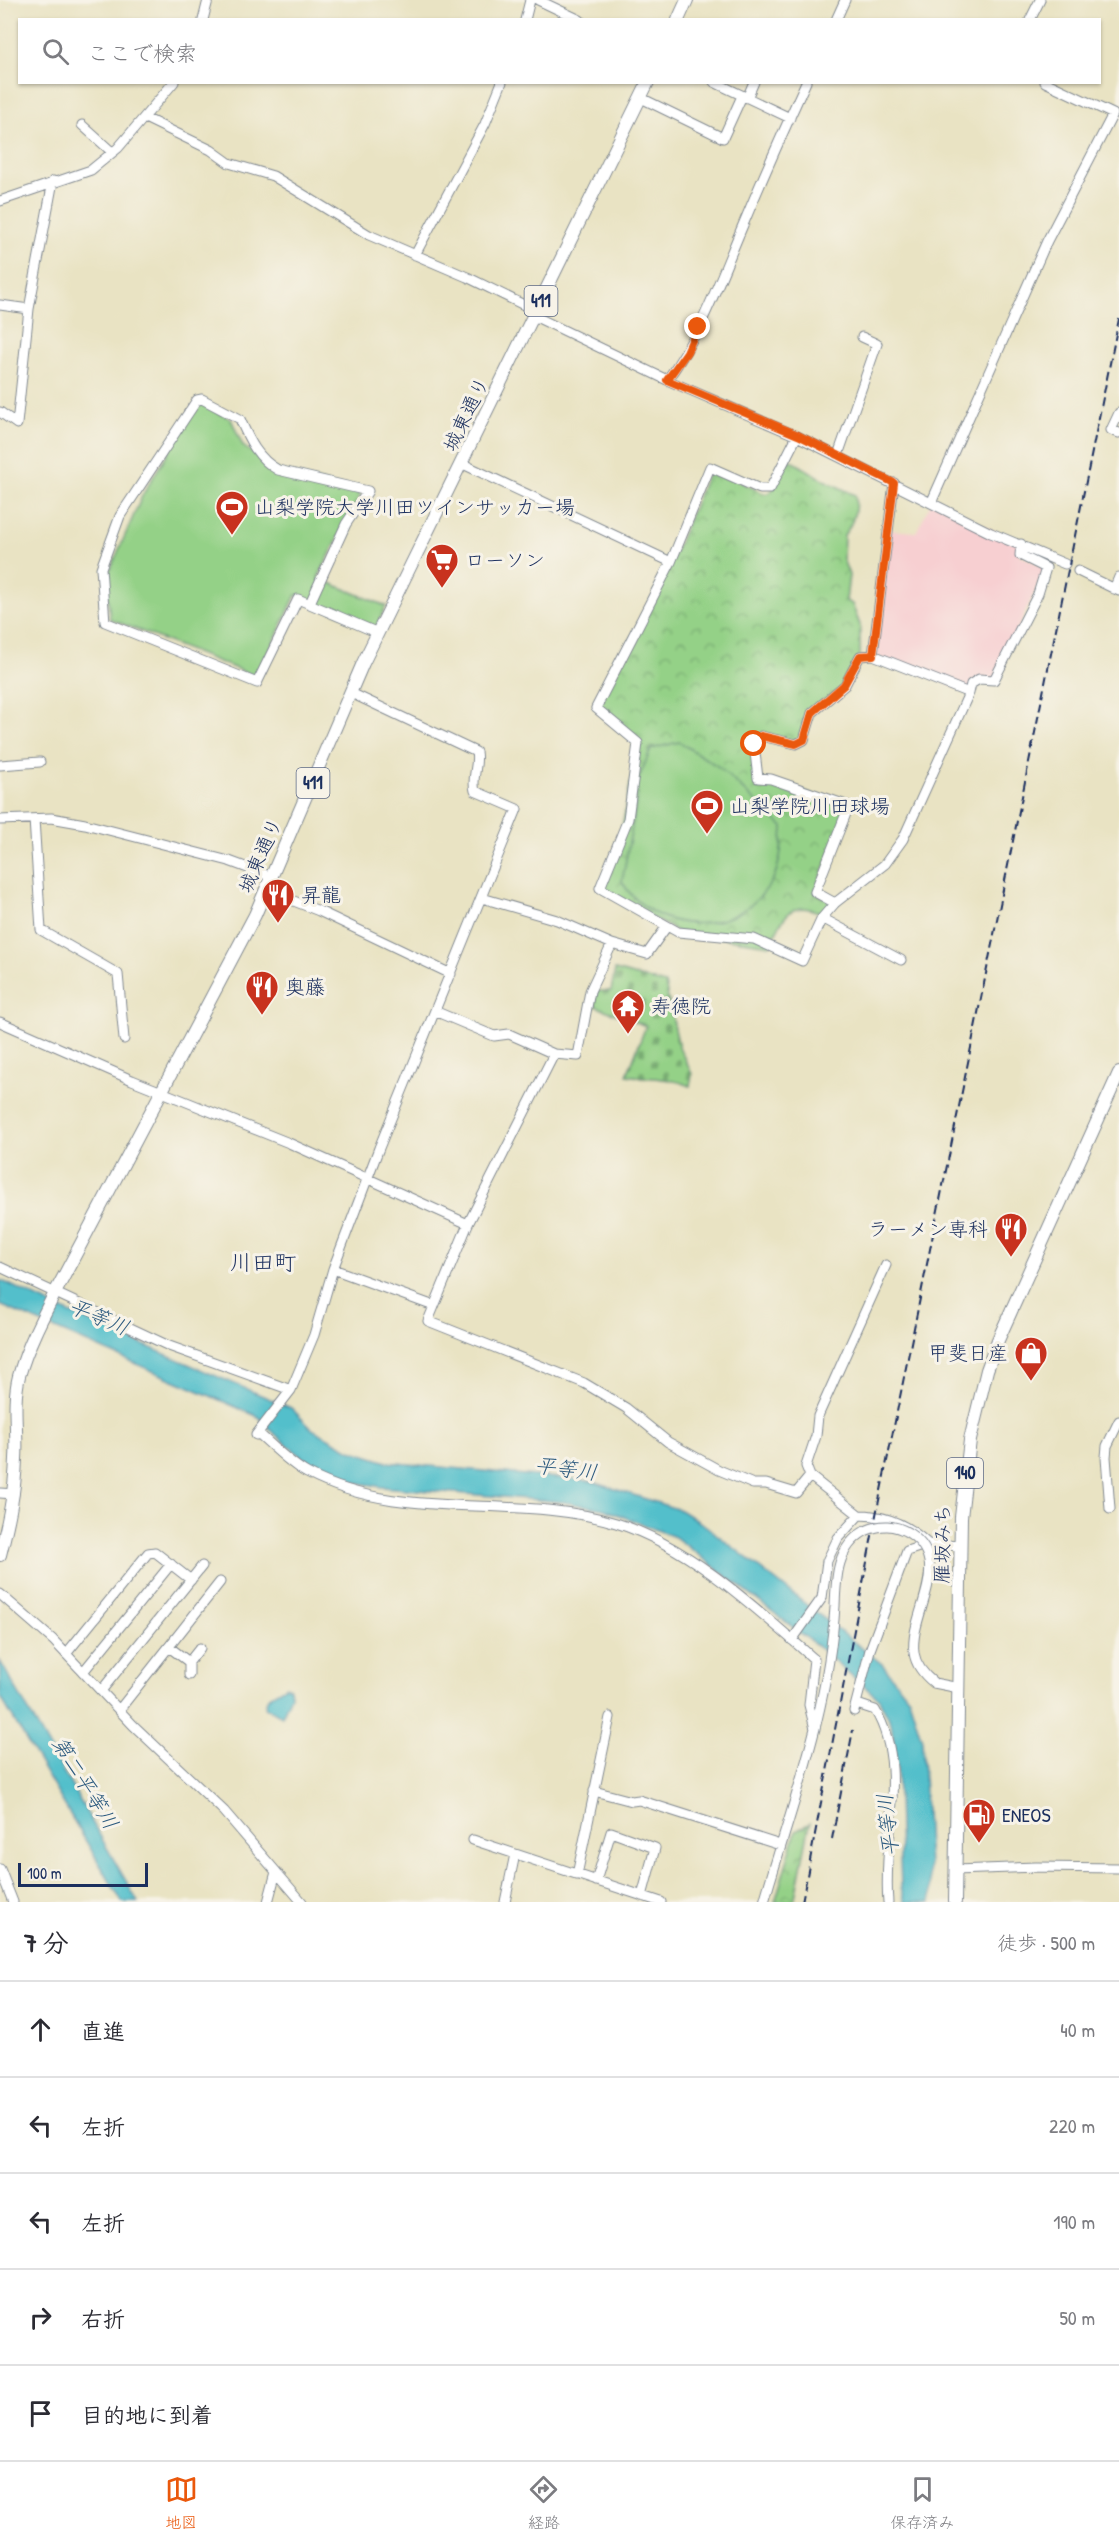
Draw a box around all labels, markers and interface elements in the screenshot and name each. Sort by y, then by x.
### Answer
search box [18,18,1101,84]
icon: search [39,35,72,68]
text: ここで検索 [87,38,197,68]
road number: 411 [524,286,558,316]
route end [684,313,710,339]
street label: 城東通り [436,372,495,456]
sports icon: 山梨学院大学川田ツインサッカー場 [214,489,250,536]
place label: 山梨学院大学川田ツインサッカー場 [255,493,575,520]
supermarket icon: ローソン [424,542,460,589]
place label: ローソン [465,546,545,573]
route start [740,730,766,756]
road number: 411 [296,768,330,798]
sports icon: 山梨学院川田球場 [689,788,725,835]
place label: 山梨学院川田球場 [730,792,890,819]
street label: 城東通り [231,813,288,897]
restaurant icon: 昇龍 [260,877,296,924]
place label: 昇龍 [301,881,341,908]
restaurant icon: 奥藤 [244,969,280,1016]
place label: 奥藤 [285,973,325,1000]
temple icon: 寿徳院 [610,988,646,1035]
place label: 寿徳院 [651,992,711,1019]
restaurant icon: ラーメン専科 [993,1211,1029,1258]
place label: ラーメン専科 [868,1215,988,1242]
district label: 川田町 [230,1247,296,1277]
water label: 平等川 [65,1291,134,1342]
shop icon: 甲斐日産 [1013,1335,1049,1382]
place label: 甲斐日産 [928,1339,1008,1366]
water label: 平等川 [533,1450,599,1487]
road number: 140 [947,1458,983,1488]
street label: 雁坂みち [927,1504,956,1584]
water label: 第二平等川 [45,1731,126,1835]
water label: 平等川 [870,1792,905,1858]
fuel station icon: ENEOS [961,1797,997,1844]
place label: ENEOS [1002,1801,1051,1828]
scale bar [18,1860,148,1888]
text: 100 m [27,1862,62,1884]
text: 7 分 [24,1925,69,1960]
text: 徒歩 · 500 m [997,1929,1095,1956]
icon: ahead [24,2013,57,2046]
text: 直進 [81,2016,125,2046]
text: 40 m [1060,2016,1095,2043]
icon: left [24,2109,57,2142]
text: 左折 [81,2112,125,2142]
text: 220 m [1049,2112,1095,2139]
icon: left [24,2205,57,2238]
text: 左折 [81,2208,125,2238]
text: 190 m [1053,2208,1095,2235]
icon: right [24,2301,57,2334]
text: 右折 [81,2304,125,2334]
text: 50 m [1059,2304,1095,2331]
icon: arrive [24,2397,57,2430]
text: 目的地に到着 [81,2400,213,2430]
tab: 地図 [165,2473,198,2533]
tab: 経路 [527,2473,560,2533]
tab: 保存済み [890,2473,954,2533]

